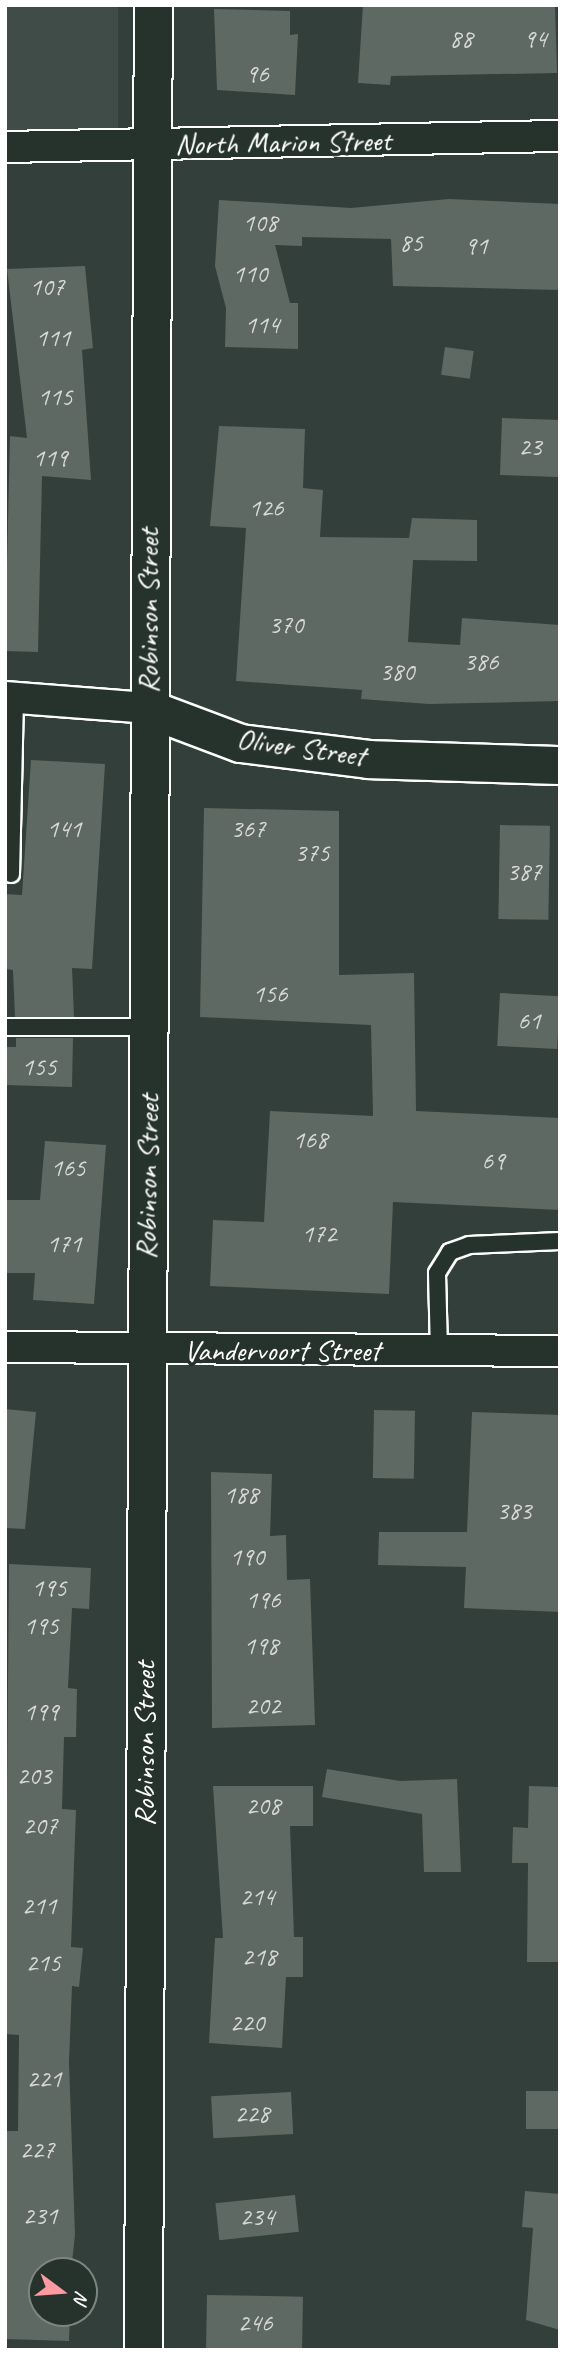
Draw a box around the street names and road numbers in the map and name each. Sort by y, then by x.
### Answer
street label: North Marion Street [174,122,392,162]
street label: Robinson Street [130,528,166,694]
street label: Oliver Street [235,720,367,774]
street label: Robinson Street [128,1094,166,1260]
street label: Vandervoort Street [184,1332,380,1368]
street label: Robinson Street [126,1661,162,1827]

